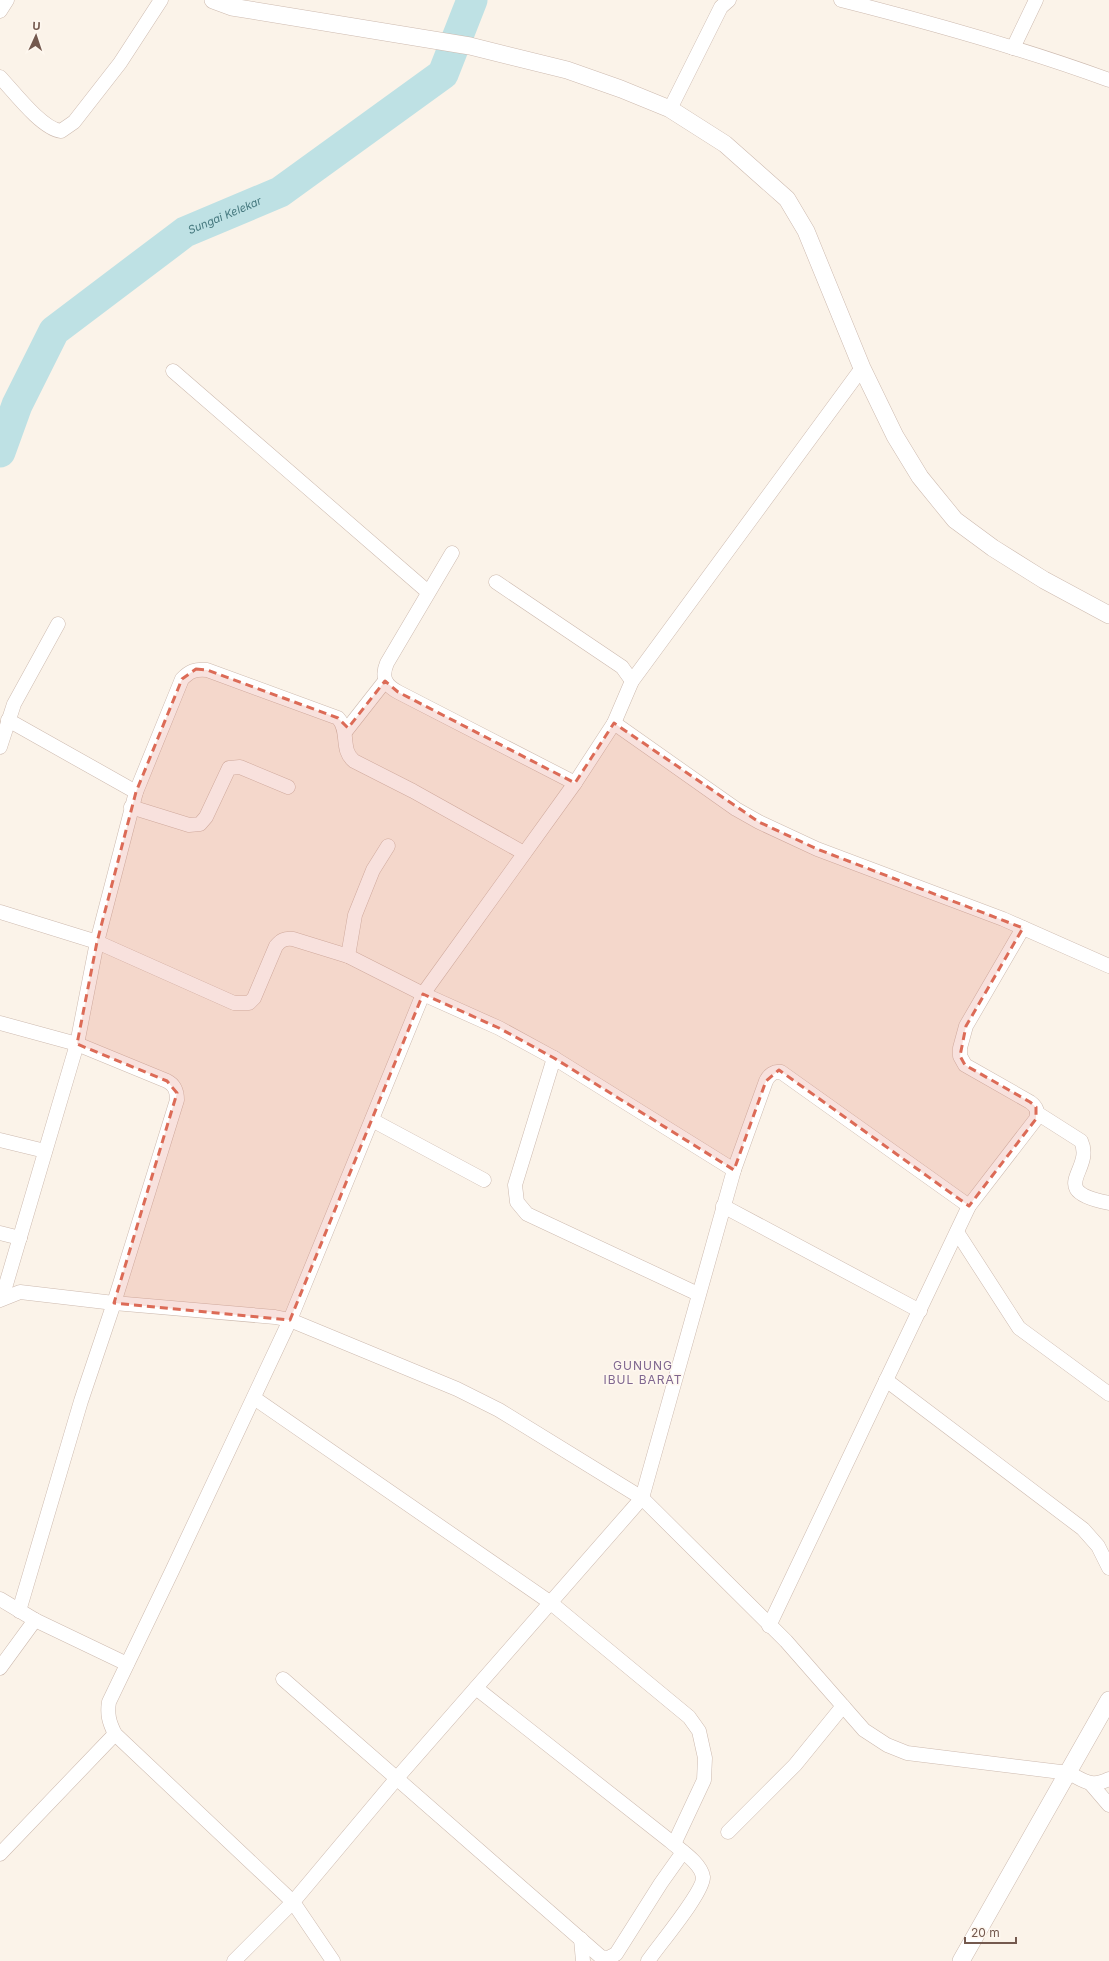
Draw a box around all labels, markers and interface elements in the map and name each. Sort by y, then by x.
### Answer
north arrow [16,16,56,56]
text: U [32,19,41,33]
water label: Sungai Kelekar [186,193,264,237]
district label: GUNUNG IBUL BARAT [603,1358,683,1387]
scale bar [965,1919,1016,1945]
text: 20 m [971,1925,1000,1940]

